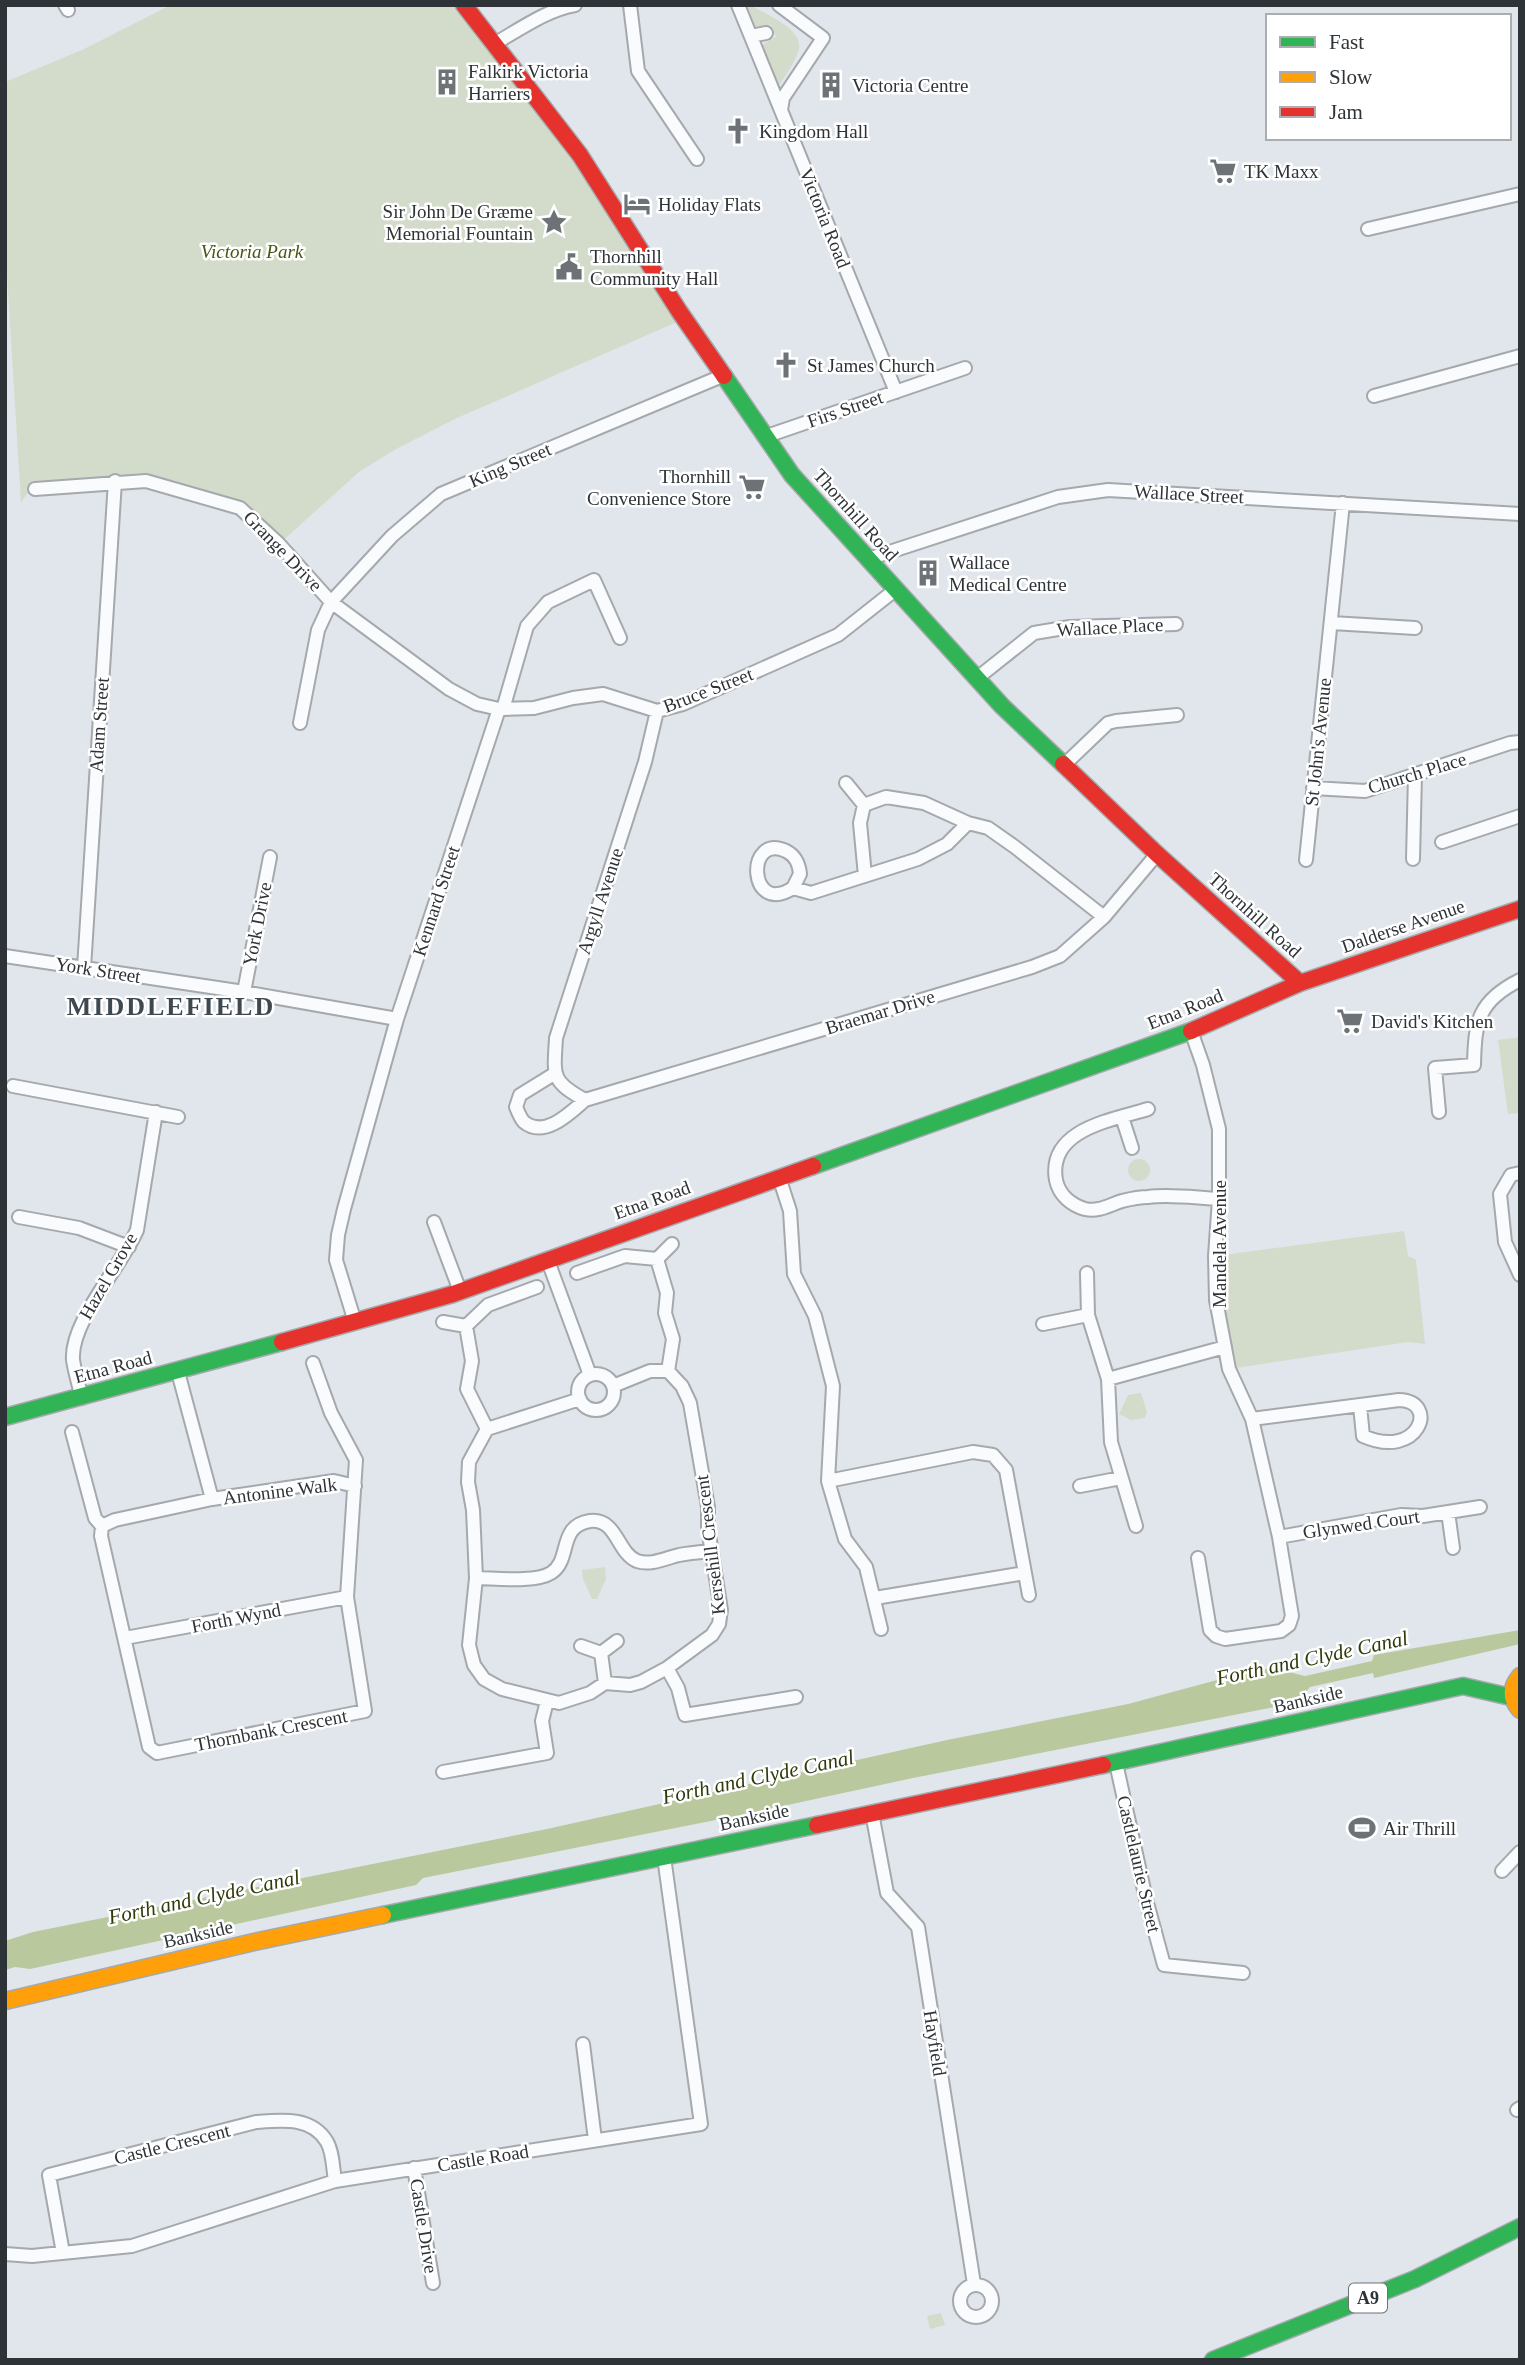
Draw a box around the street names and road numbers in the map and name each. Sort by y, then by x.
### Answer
street label: Victoria Road [795,165,855,272]
street label: Firs Street [804,386,886,432]
street label: King Street [466,438,555,492]
street label: Thornhill Road [809,465,903,566]
street label: Wallace Street [1134,481,1245,507]
street label: Grange Drive [239,506,327,596]
street label: Wallace Place [1056,614,1164,640]
street label: Bruce Street [660,663,757,717]
street label: Adam Street [85,676,113,773]
street label: St John's Avenue [1301,677,1335,807]
street label: Church Place [1365,748,1469,798]
street label: Kennard Street [408,843,464,959]
street label: Argyll Avenue [573,845,627,957]
street label: Thornhill Road [1205,868,1306,962]
street label: York Drive [239,880,275,968]
street label: Dalderse Avenue [1339,895,1467,957]
street label: York Street [54,953,143,987]
street label: Etna Road [1144,984,1226,1034]
street label: Braemar Drive [823,985,937,1039]
street label: Etna Road [611,1176,693,1223]
street label: Mandela Avenue [1209,1180,1230,1308]
street label: Hazel Grove [75,1229,141,1323]
street label: Etna Road [72,1346,155,1387]
street label: Kersehill Crescent [691,1473,729,1616]
street label: Antonine Walk [222,1474,339,1508]
street label: Glynwed Court [1301,1505,1421,1543]
street label: Forth Wynd [189,1599,283,1637]
street label: Bankside [1271,1681,1345,1717]
street label: Thornbank Crescent [193,1705,350,1755]
street label: Castlelaurie Street [1113,1794,1165,1935]
street label: Bankside [717,1799,791,1835]
street label: Bankside [161,1916,235,1952]
street label: Hayfield [919,2009,951,2078]
street label: Castle Crescent [112,2119,233,2169]
street label: Castle Road [436,2140,531,2176]
street label: Castle Drive [406,2177,442,2275]
road number: A9 [1349,2284,1387,2312]

